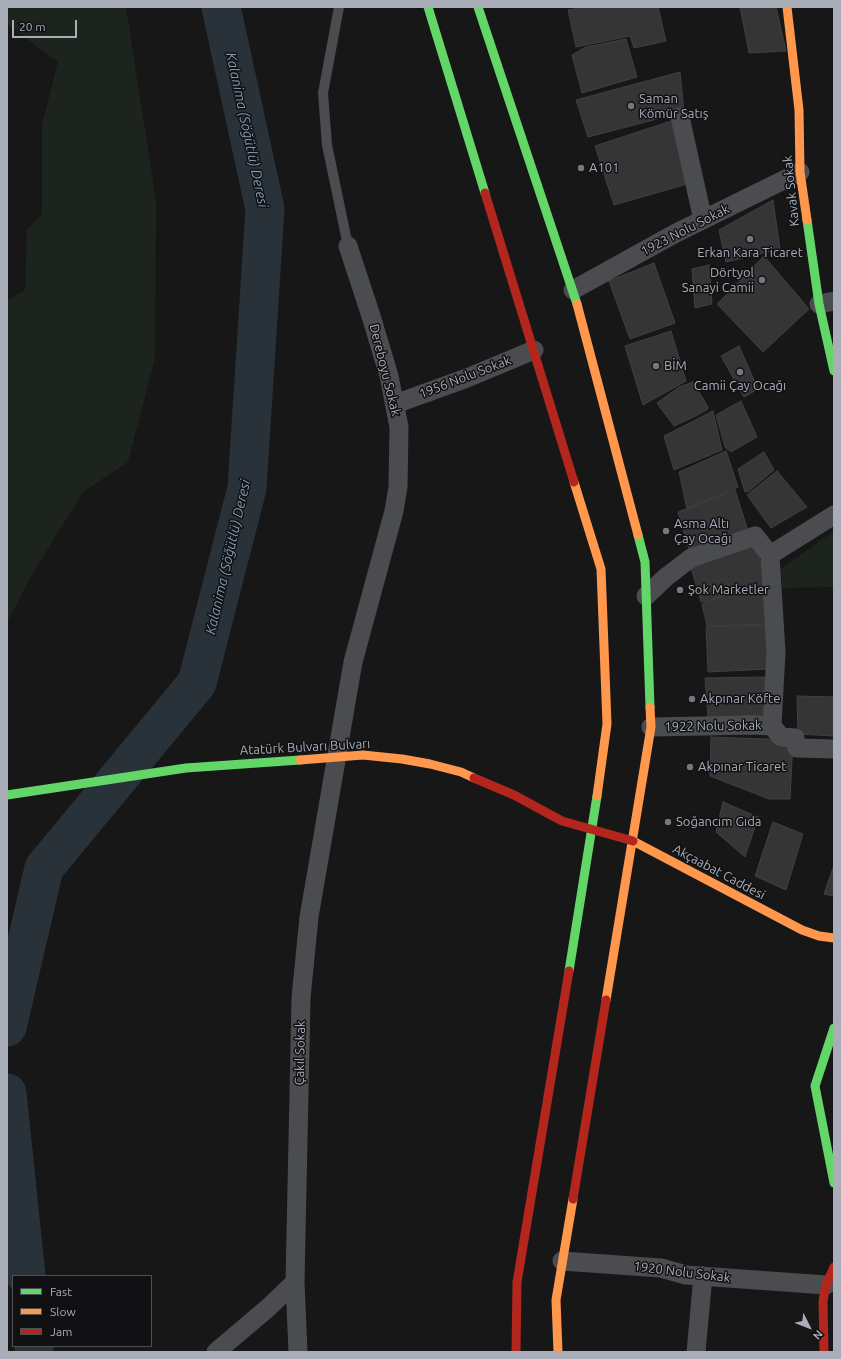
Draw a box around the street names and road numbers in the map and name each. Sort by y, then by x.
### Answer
street label: Kavak Sokak [780,155,802,227]
street label: 1923 Nolu Sokak [638,201,732,259]
street label: Dereboyu Sokak [366,322,404,418]
street label: 1956 Nolu Sokak [417,352,513,402]
street label: 1922 Nolu Sokak [664,717,762,735]
street label: Atatürk Bulvarı Bulvarı [239,736,371,758]
street label: Akçaabat Caddesi [670,841,768,903]
street label: Çakıl Sokak [292,1020,308,1086]
street label: 1920 Nolu Sokak [633,1258,731,1286]

